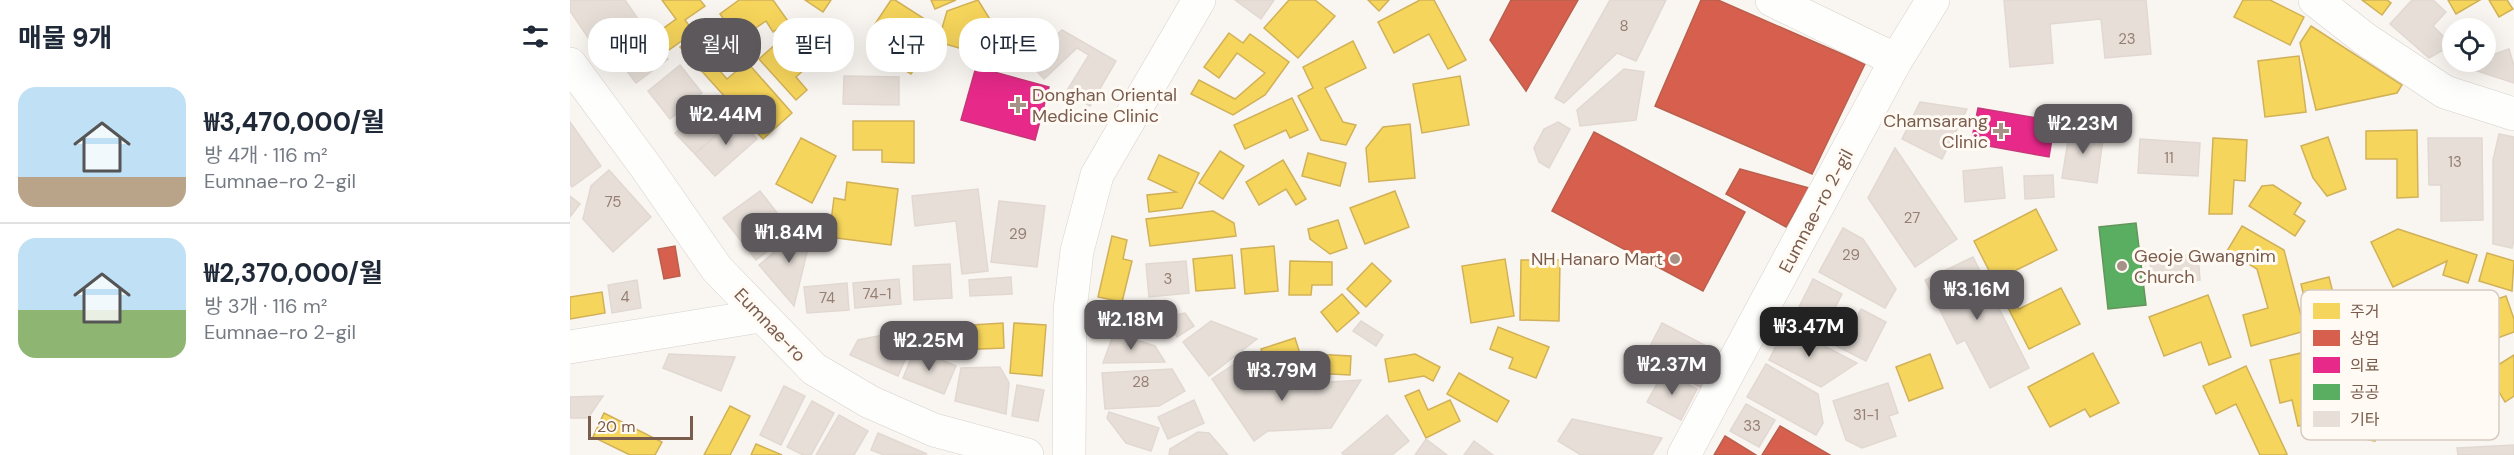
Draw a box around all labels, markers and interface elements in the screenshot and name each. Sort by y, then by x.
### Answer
house number: 8 [1619,16,1629,36]
chip: 매매 [588,18,669,72]
chip: 월세 [681,18,761,72]
chip: 필터 [773,18,854,72]
chip: 신규 [866,18,947,72]
chip: 아파트 [959,18,1059,72]
map controls [2442,18,2496,72]
button: locate [2442,18,2496,72]
icon: filters [519,20,552,53]
text: 매물 9개 [18,21,112,55]
house number: 23 [2118,29,2136,49]
place label: Donghan Oriental Medicine Clinic [1032,83,1177,128]
pin: ₩2.44M [677,95,775,146]
marker: Donghan Oriental Medicine Clinic [1009,96,1027,114]
text: ₩2.44M [690,101,762,127]
pin: ₩2.23M [2034,104,2132,155]
text: ₩3,470,000/월 [204,105,385,139]
place label: Chamsarang Clinic [1883,109,1988,154]
text: ₩2.23M [2048,110,2118,136]
icon: home [66,111,138,183]
marker: Chamsarang Clinic [1992,122,2010,140]
text: 방 4개 · 116 m² [204,142,328,168]
street label: Eumnae-ro 2-gil [1773,145,1859,277]
house number: 11 [2164,148,2174,168]
house number: 13 [2448,152,2462,172]
text: Eumnae-ro 2-gil [204,168,356,194]
house number: 75 [605,192,621,212]
house number: 27 [1904,208,1920,228]
pin: ₩1.84M [740,213,838,264]
text: ₩1.84M [755,219,823,245]
house number: 29 [1009,224,1027,244]
place label: Geoje Gwangnim Church [2134,244,2276,289]
house number: 29 [1842,245,1860,265]
place label: NH Hanaro Mart [1531,247,1663,271]
marker: NH Hanaro Mart [1668,252,1682,266]
text: ₩2,370,000/월 [204,256,383,290]
marker: Geoje Gwangnim Church [2115,259,2129,273]
icon: home [66,262,138,334]
house number: 3 [1164,269,1172,289]
pin: ₩3.16M [1928,270,2026,321]
text: ₩3.16M [1944,276,2010,302]
street label: Eumnae-ro [729,283,811,367]
house number: 74-1 [862,284,892,304]
house number: 4 [620,287,630,307]
house number: 74 [819,288,835,308]
legend [2301,290,2499,440]
text: 방 3개 · 116 m² [204,293,327,319]
pin: ₩2.18M [1082,300,1180,351]
text: 주거 [2350,301,2379,322]
text: ₩2.18M [1098,306,1164,332]
pin: ₩3.47M [1760,307,1858,358]
text: ₩3.47M [1774,313,1844,339]
text: Eumnae-ro 2-gil [204,319,356,345]
pin: ₩2.25M [880,321,978,372]
text: ₩2.25M [894,327,964,353]
text: 상업 [2350,328,2379,349]
pin: ₩2.37M [1623,345,1721,396]
pin: ₩3.79M [1233,351,1331,402]
text: ₩2.37M [1638,351,1706,377]
text: 의료 [2350,355,2379,376]
text: ₩3.79M [1247,357,1317,383]
house number: 28 [1132,372,1150,392]
text: 공공 [2350,382,2379,403]
house number: 31-1 [1853,405,1879,425]
text: 기타 [2350,409,2380,430]
scale bar [588,413,693,440]
text: 20 m [597,416,636,437]
house number: 33 [1743,416,1761,436]

